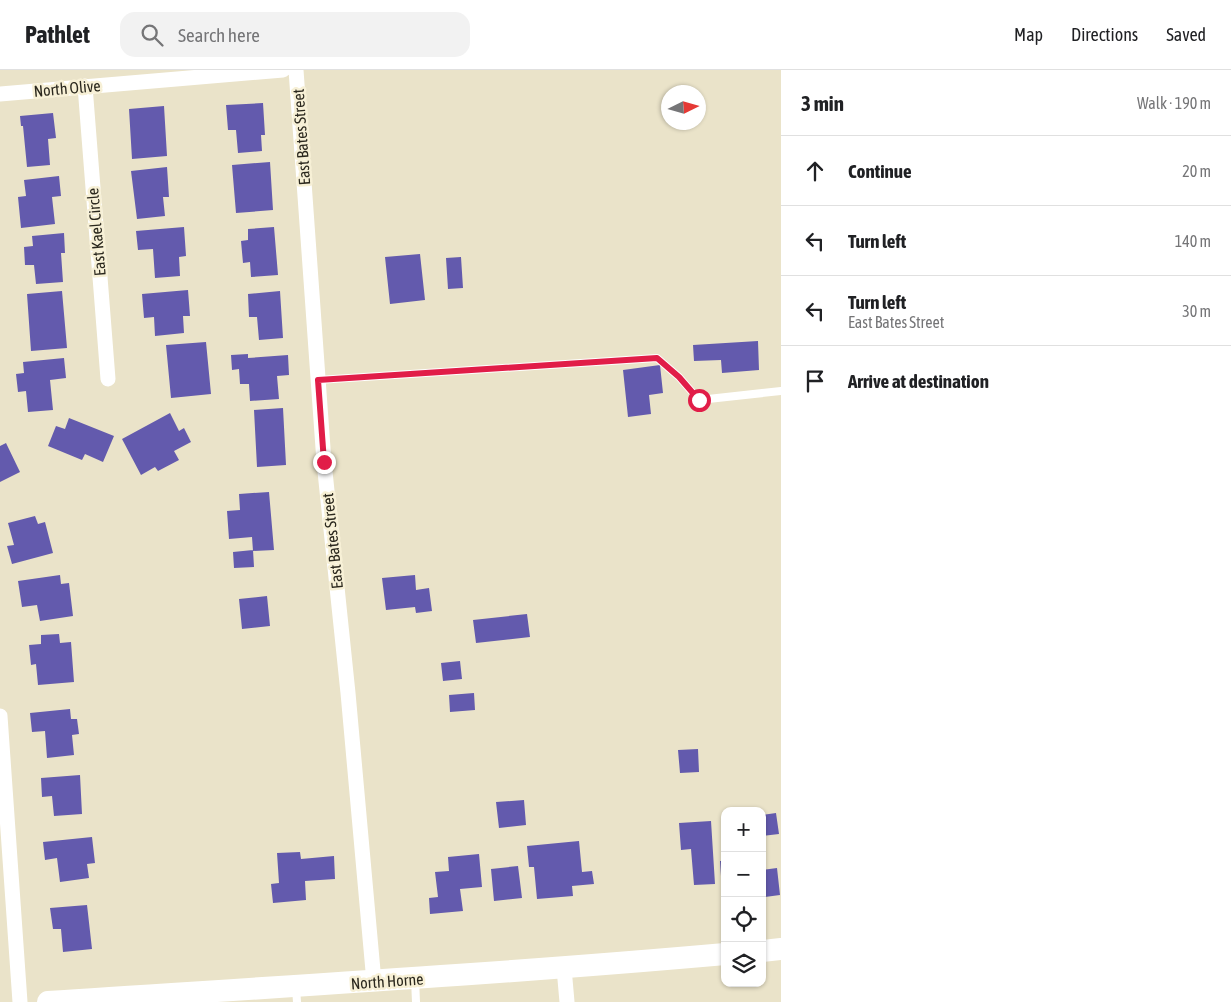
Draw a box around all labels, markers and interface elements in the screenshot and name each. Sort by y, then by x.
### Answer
search box [120,12,470,57]
text: Pathlet [25,21,90,48]
icon: search [138,21,166,49]
text: Search here [178,24,260,46]
text: Map [1014,24,1043,45]
text: Directions [1071,24,1138,45]
text: Saved [1166,24,1206,45]
street label: North Olive [33,76,101,100]
north arrow [661,85,706,130]
street label: East Bates Street [289,88,313,186]
text: 3 min [801,91,844,115]
text: Walk · 190 m [1137,94,1211,112]
icon: ahead [801,157,829,185]
text: Continue [848,160,912,182]
text: 20 m [1182,162,1211,180]
street label: East Kael Circle [83,187,109,277]
icon: left [801,227,829,255]
text: Turn left [848,230,906,252]
text: 140 m [1175,232,1211,250]
text: Turn left [848,291,906,313]
icon: left [801,297,829,325]
text: 30 m [1182,302,1211,320]
text: East Bates Street [848,313,944,331]
icon: arrive [801,367,829,395]
text: Arrive at destination [848,370,989,392]
route start [688,389,711,412]
route end [313,451,336,474]
street label: East Bates Street [318,492,346,590]
map controls [721,807,766,987]
button: + [721,807,766,852]
button: − [721,852,766,897]
button: locate [721,897,766,942]
button: layers [721,942,766,987]
street label: North Horne [350,969,424,993]

